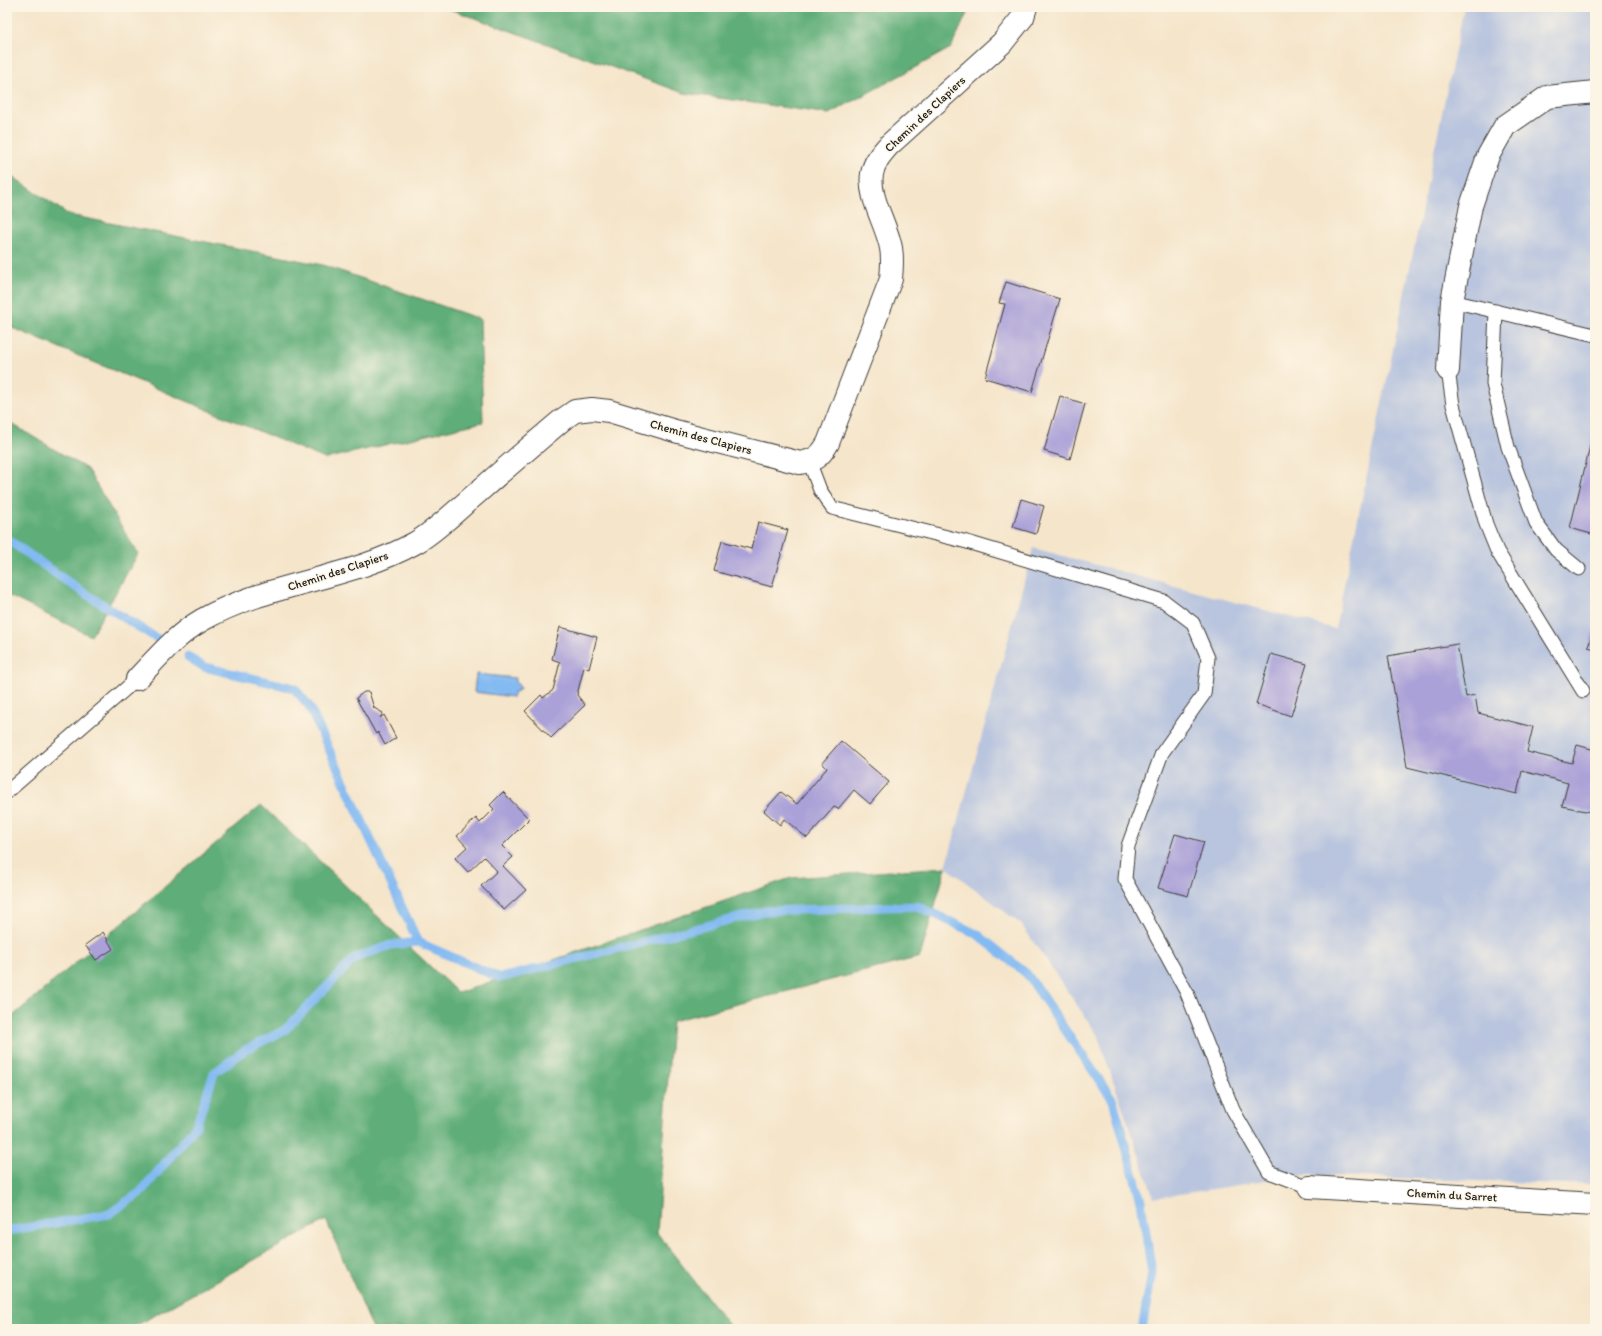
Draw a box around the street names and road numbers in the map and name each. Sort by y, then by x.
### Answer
street label: Chemin des Clapiers [882,73,968,155]
street label: Chemin des Clapiers [648,417,754,457]
street label: Chemin des Clapiers [286,548,390,594]
street label: Chemin du Sarret [1406,1186,1498,1204]

